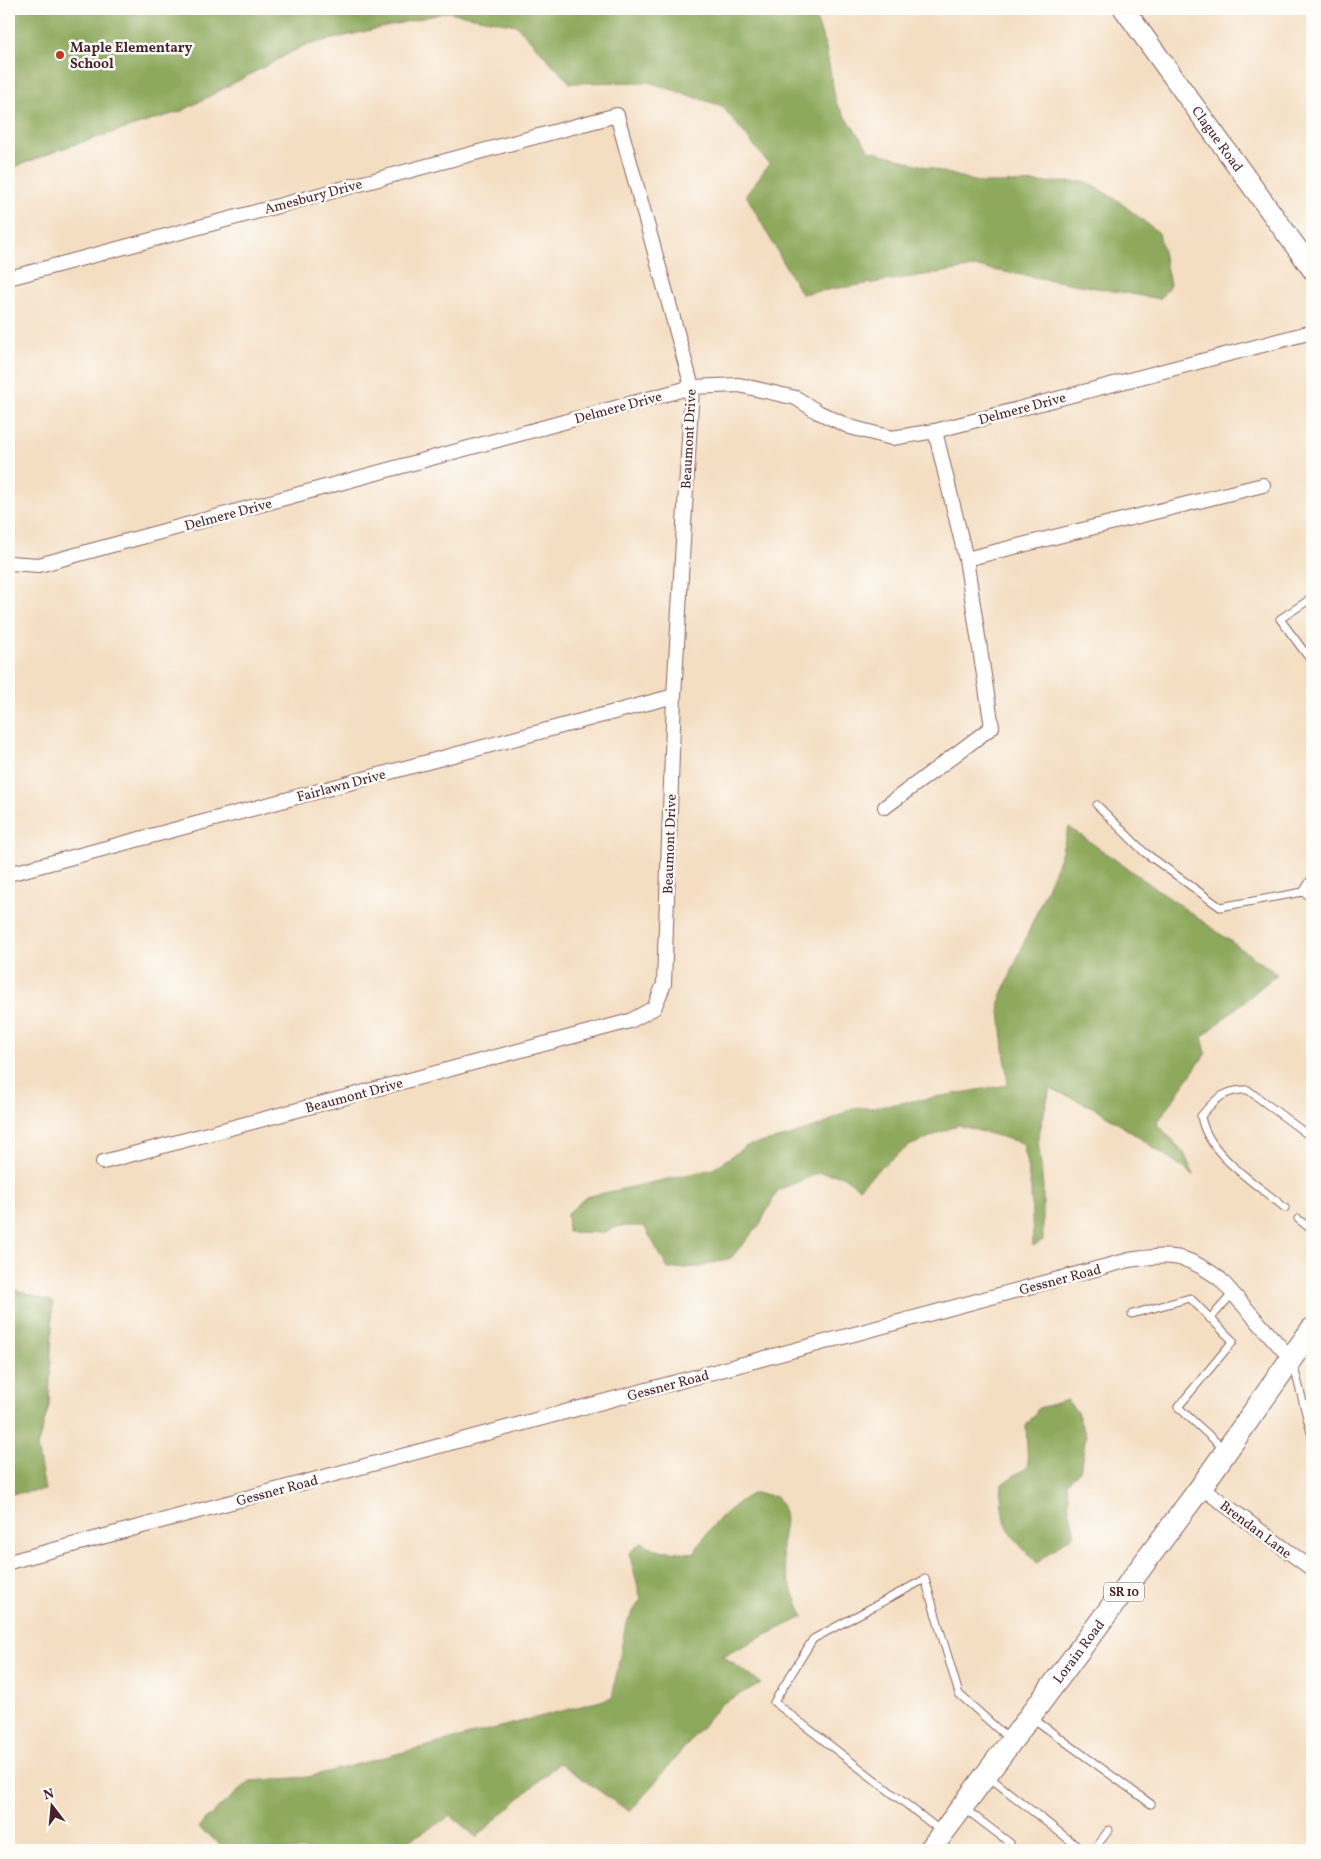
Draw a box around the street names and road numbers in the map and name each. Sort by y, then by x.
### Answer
street label: Clague Road [1186,103,1247,176]
street label: Amesbury Drive [262,175,365,220]
street label: Delmere Drive [573,388,664,429]
street label: Beaumont Drive [677,388,702,490]
street label: Delmere Drive [977,389,1068,430]
street label: Delmere Drive [183,495,274,536]
street label: Fairlawn Drive [295,765,388,807]
street label: Beaumont Drive [659,793,682,895]
street label: Beaumont Drive [303,1074,406,1119]
street label: Gessner Road [1017,1260,1104,1301]
street label: Gessner Road [625,1366,712,1407]
street label: Gessner Road [234,1471,321,1512]
street label: Brendan Lane [1215,1497,1295,1564]
road number: SR 10 [1104,1582,1144,1601]
street label: Lorain Road [1049,1616,1110,1688]

